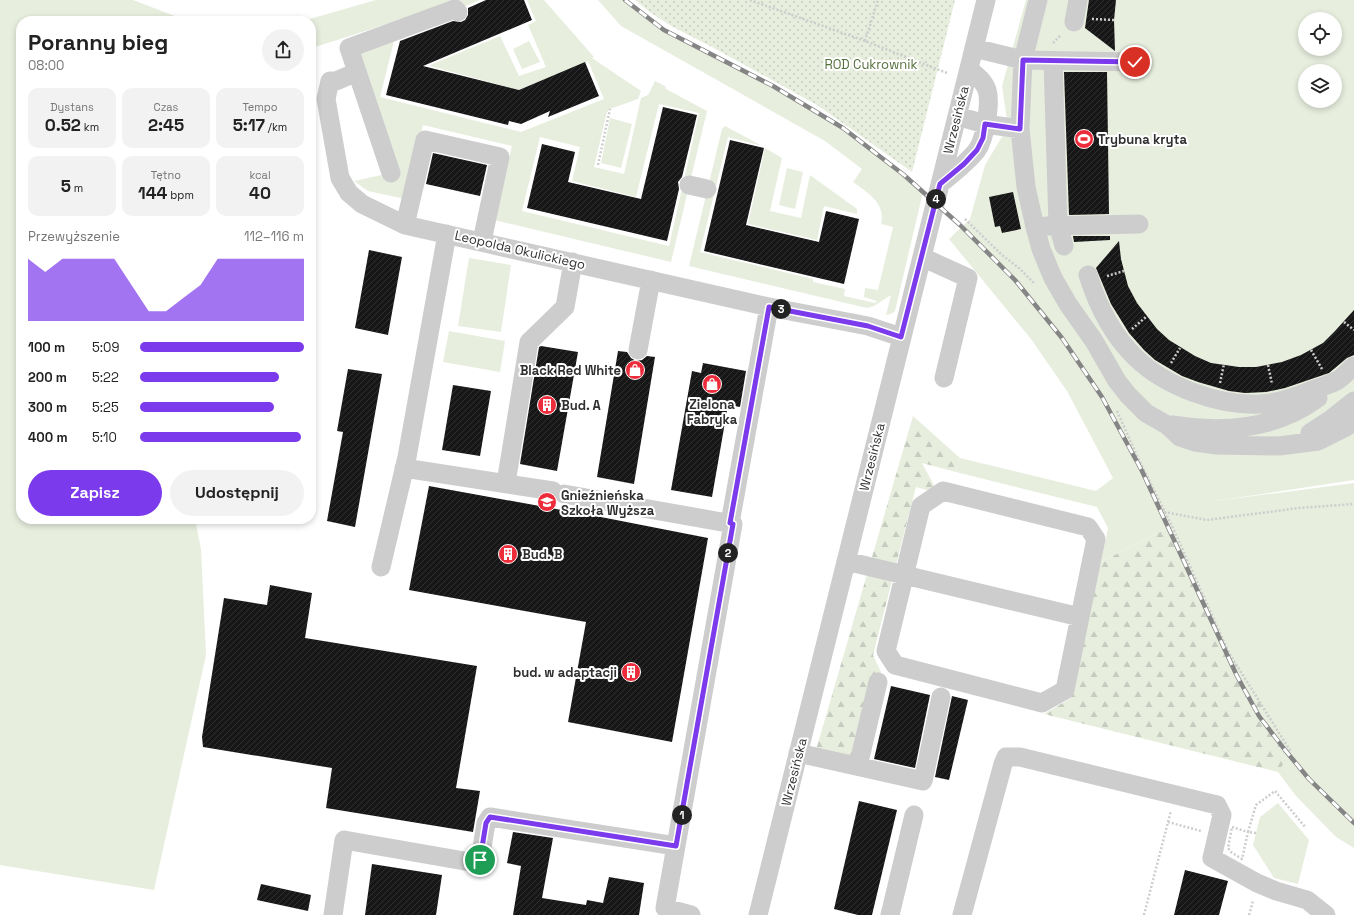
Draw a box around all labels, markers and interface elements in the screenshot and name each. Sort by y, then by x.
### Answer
map controls [1298,12,1342,108]
button: locate [1298,12,1342,56]
text: Poranny bieg [28,28,168,56]
button: share [262,29,304,71]
pin [1118,45,1152,79]
icon: check [1124,51,1146,73]
park label: ROD Cukrownik [825,56,917,73]
text: 08:00 [28,57,64,74]
button: layers [1298,64,1342,108]
street label: Wrzesińska [939,84,973,156]
text: Dystans [50,100,94,114]
text: Czas [154,100,178,114]
text: Tempo [242,100,278,114]
text: 0.52 [45,114,81,136]
text: 2:45 [148,114,184,136]
text: 5:17 [233,114,265,136]
text: km [81,120,99,134]
text: /km [265,120,287,134]
sports icon: Trybuna kryta [1073,128,1095,150]
place label: Trybuna kryta [1098,131,1187,148]
text: Tętno [151,168,181,182]
text: kcal [249,168,271,182]
text: 5 [61,175,71,197]
text: m [71,181,83,195]
text: 144 [138,182,167,204]
text: 40 [249,182,271,204]
text: bpm [167,188,194,202]
pin: 4 [926,189,946,209]
text: 4 [933,192,940,206]
street label: Leopolda Okulickiego [453,227,587,273]
text: Przewyższenie [28,228,120,245]
text: 112–116 m [244,228,304,245]
pin: 3 [771,299,791,319]
text: 3 [778,302,784,316]
text: 100 m [28,339,65,356]
text: 5:09 [92,339,119,356]
shop icon: Black Red White [624,359,646,381]
place label: Black Red White [520,362,621,379]
text: 200 m [28,369,67,386]
text: 5:22 [92,369,119,386]
shop icon: Zielona Fabryka [701,373,723,395]
building icon: Bud. A [536,394,558,416]
place label: Zielona Fabryka [687,396,738,428]
place label: Bud. A [561,397,602,414]
text: 300 m [28,399,67,416]
text: 5:25 [92,399,119,416]
street label: Wrzesińska [855,421,889,493]
text: 400 m [28,429,68,446]
text: 5:10 [92,429,117,446]
button: Zapisz [28,470,162,516]
button: Udostępnij [170,470,304,516]
place label: Gnieźnieńska Szkoła Wyższa [561,487,655,519]
school or university icon: Gnieźnieńska Szkoła Wyższa [536,491,558,513]
building icon: Bud. B [497,543,519,565]
pin: 2 [718,543,738,563]
place label: Bud. B [522,546,563,563]
text: 2 [725,546,731,560]
building icon: bud. w adaptacji [620,661,642,683]
place label: bud. w adaptacji [513,664,617,681]
street label: Wrzesińska [777,736,811,808]
pin: 1 [672,805,692,825]
text: 1 [680,808,684,822]
pin [463,843,497,877]
icon: arrive [469,849,491,871]

